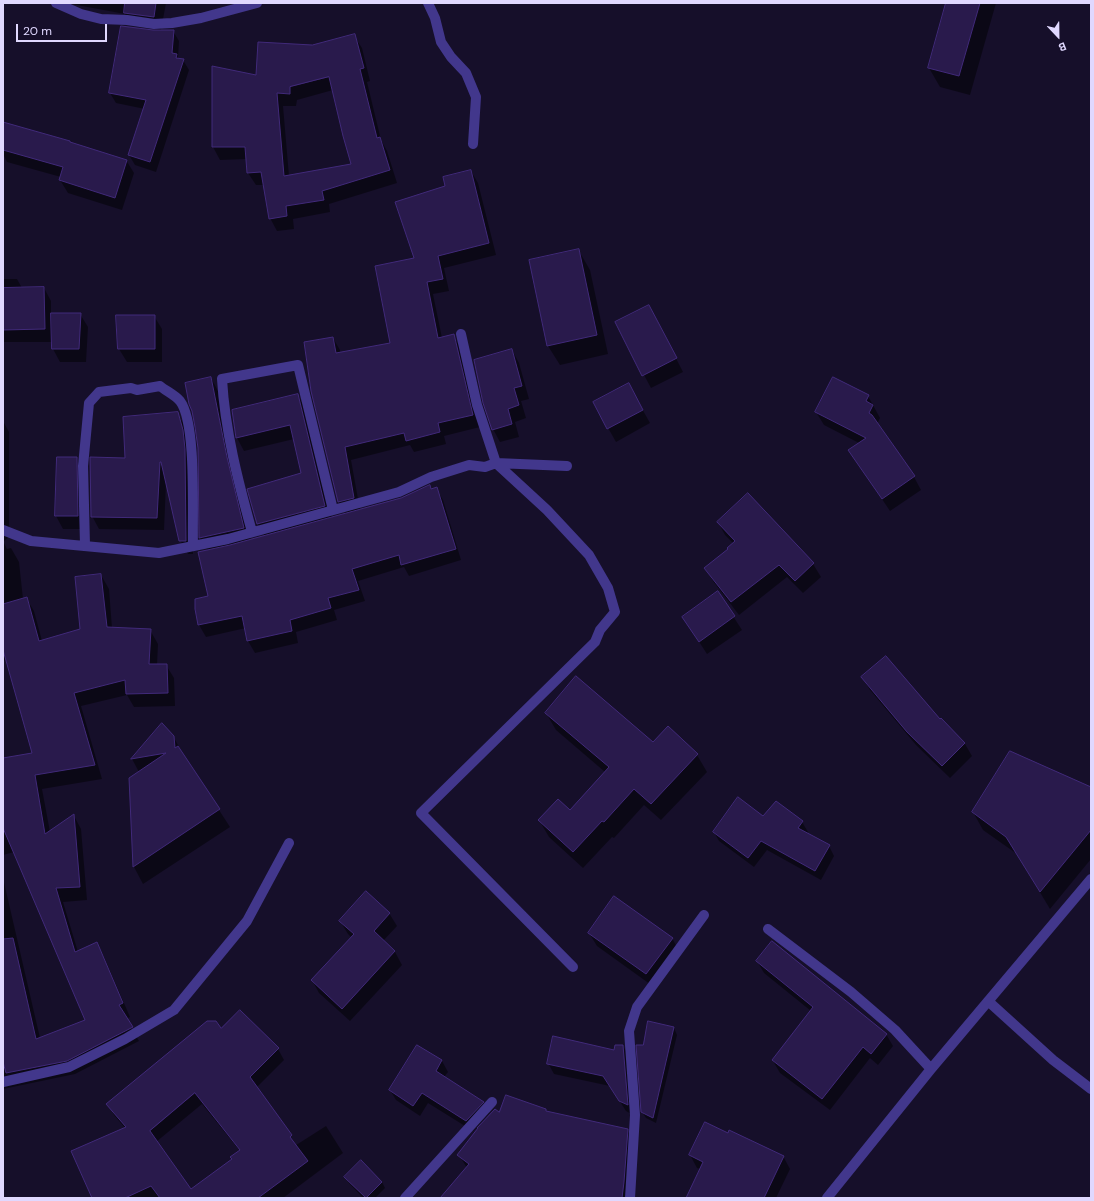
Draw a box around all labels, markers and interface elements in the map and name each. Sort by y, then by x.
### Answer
scale bar [18,16,109,42]
north arrow [1038,16,1078,56]
text: 20 m [23,23,52,39]
text: B [1057,39,1068,55]

